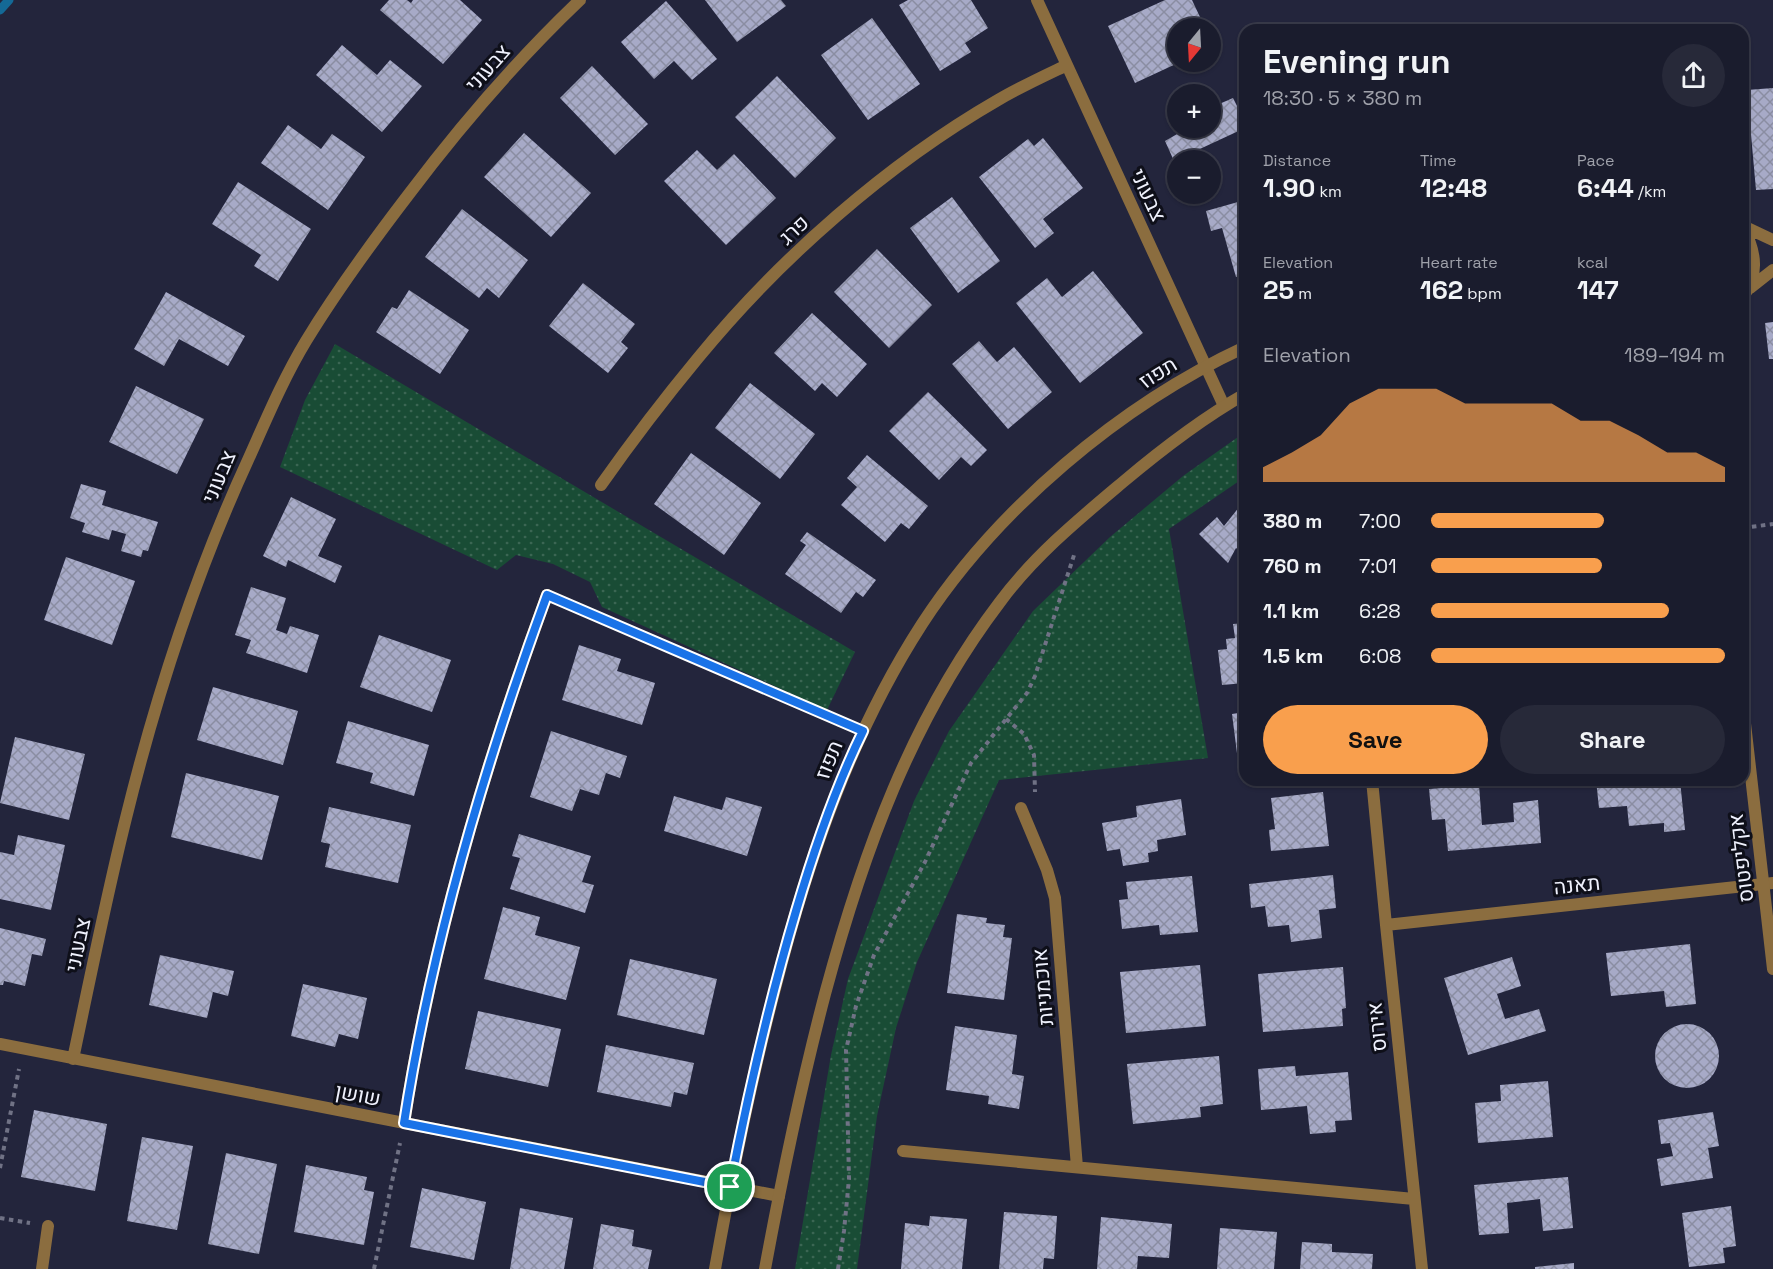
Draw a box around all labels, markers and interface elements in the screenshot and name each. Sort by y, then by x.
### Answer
north arrow [1167,18,1221,72]
map controls [1167,18,1221,204]
street label: צבעוני [459,38,516,97]
text: Evening run [1263,41,1451,83]
button: share [1662,44,1725,107]
button: + [1167,84,1221,138]
text: 18:30 · 5 × 380 m [1263,85,1422,111]
button: − [1167,150,1221,204]
text: Distance [1263,150,1331,171]
text: Time [1420,150,1456,171]
text: Pace [1577,150,1614,171]
street label: צבעוני [1125,164,1172,225]
text: 1.90 [1263,171,1315,205]
text: 12:48 [1420,171,1487,205]
text: 6:44 [1577,171,1634,205]
text: km [1315,181,1342,202]
text: /km [1634,181,1666,202]
street label: פרג [773,209,814,250]
text: Elevation [1263,252,1333,273]
text: Heart rate [1420,252,1498,273]
text: kcal [1577,252,1608,273]
text: 25 [1263,273,1294,307]
text: 162 [1420,273,1463,307]
text: 147 [1577,273,1619,307]
text: m [1294,283,1312,304]
text: bpm [1463,283,1502,304]
text: Elevation [1263,342,1351,368]
text: 189–194 m [1624,342,1725,368]
street label: תפוז [1134,351,1182,395]
street label: צבעוני [195,446,242,507]
text: 380 m [1263,508,1322,534]
text: 7:00 [1359,508,1401,534]
text: 760 m [1263,553,1321,579]
text: 7:01 [1359,553,1397,579]
text: 1.1 km [1263,598,1319,624]
text: 6:28 [1359,598,1401,624]
text: 1.5 km [1263,643,1323,669]
text: 6:08 [1359,643,1402,669]
button: Save [1263,705,1488,774]
button: Share [1500,705,1725,774]
street label: תפוז [808,736,849,783]
street label: אקליפטוס [1722,812,1759,904]
street label: תאנה [1552,869,1602,900]
street label: צבעוני [59,915,96,975]
street label: אוכמניות [1026,947,1059,1027]
street label: אירוס [1360,1001,1393,1053]
street label: שושן [333,1077,383,1112]
pin [704,1161,755,1212]
icon: arrive [713,1170,746,1203]

